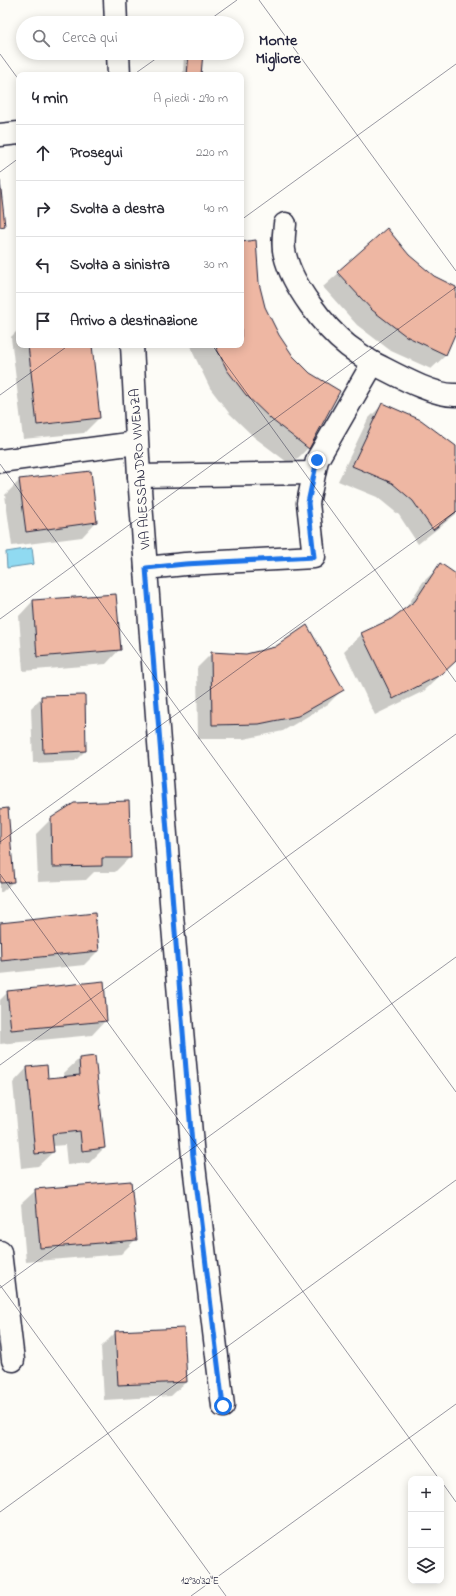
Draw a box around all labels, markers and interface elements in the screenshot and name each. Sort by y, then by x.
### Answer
search box [16,16,244,60]
icon: search [30,27,52,49]
text: Cerca qui [62,27,118,49]
district label: Monte Migliore [255,29,301,72]
text: 4 min [32,86,68,111]
text: A piedi · 290 m [153,89,228,108]
icon: ahead [32,142,54,164]
text: Prosegui [70,142,123,164]
text: 220 m [196,143,228,162]
icon: right [32,198,54,220]
text: Svolta a destra [70,198,165,220]
text: 40 m [204,199,228,218]
icon: left [32,254,54,276]
text: Svolta a sinistra [70,254,170,276]
text: 30 m [204,255,228,274]
icon: arrive [32,310,54,332]
text: Arrivo a destinazione [70,310,197,332]
street label: VIA ALESSANDRO VIVENZA [124,388,157,551]
route end [308,451,326,469]
route start [214,1397,232,1415]
map controls [408,1476,444,1584]
button: + [408,1476,444,1512]
button: − [408,1512,444,1548]
button: layers [408,1548,444,1584]
text: 12°30'32"E [181,1574,219,1589]

